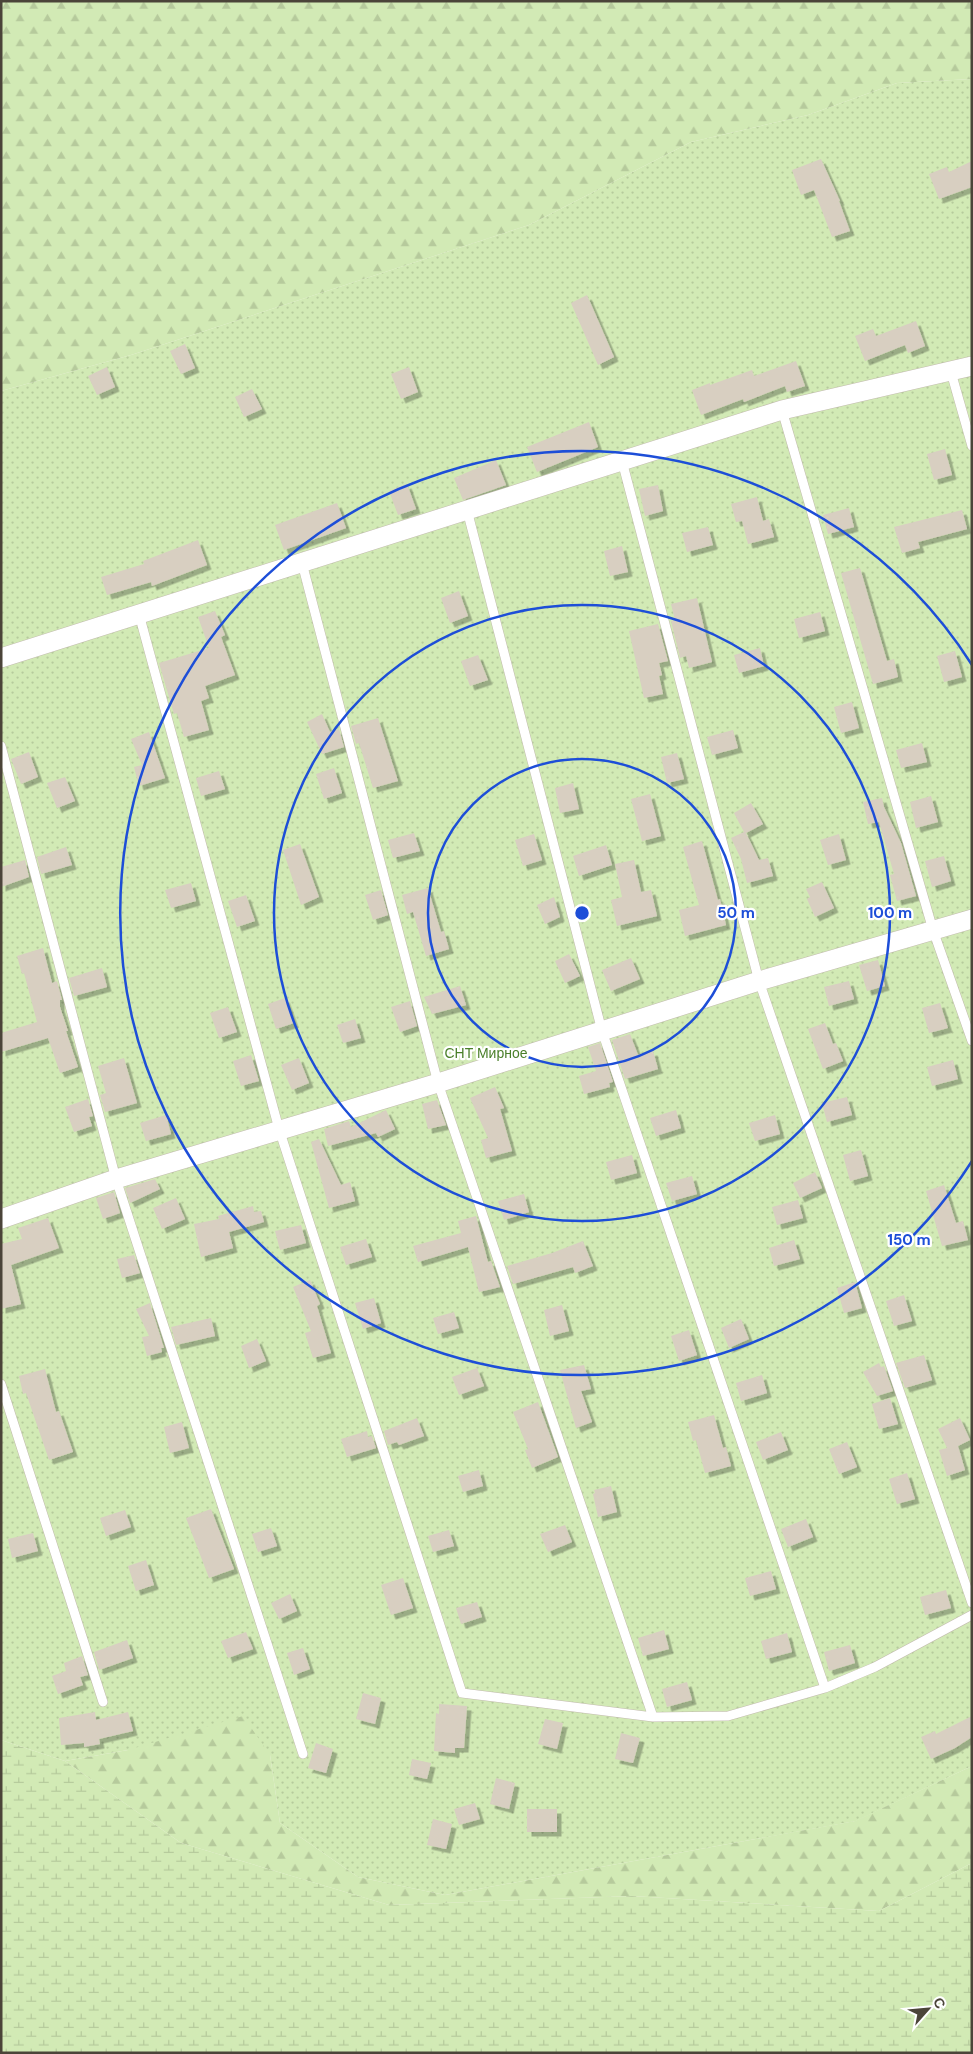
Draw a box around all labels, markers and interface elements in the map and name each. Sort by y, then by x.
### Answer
text: 50 m [717,903,755,923]
text: 100 m [868,903,912,923]
centre of rings [573,904,591,922]
park label: СНТ Мирное [444,1044,528,1062]
text: 150 m [888,1230,931,1250]
north arrow [903,1984,953,2034]
text: С [929,1995,950,2012]

